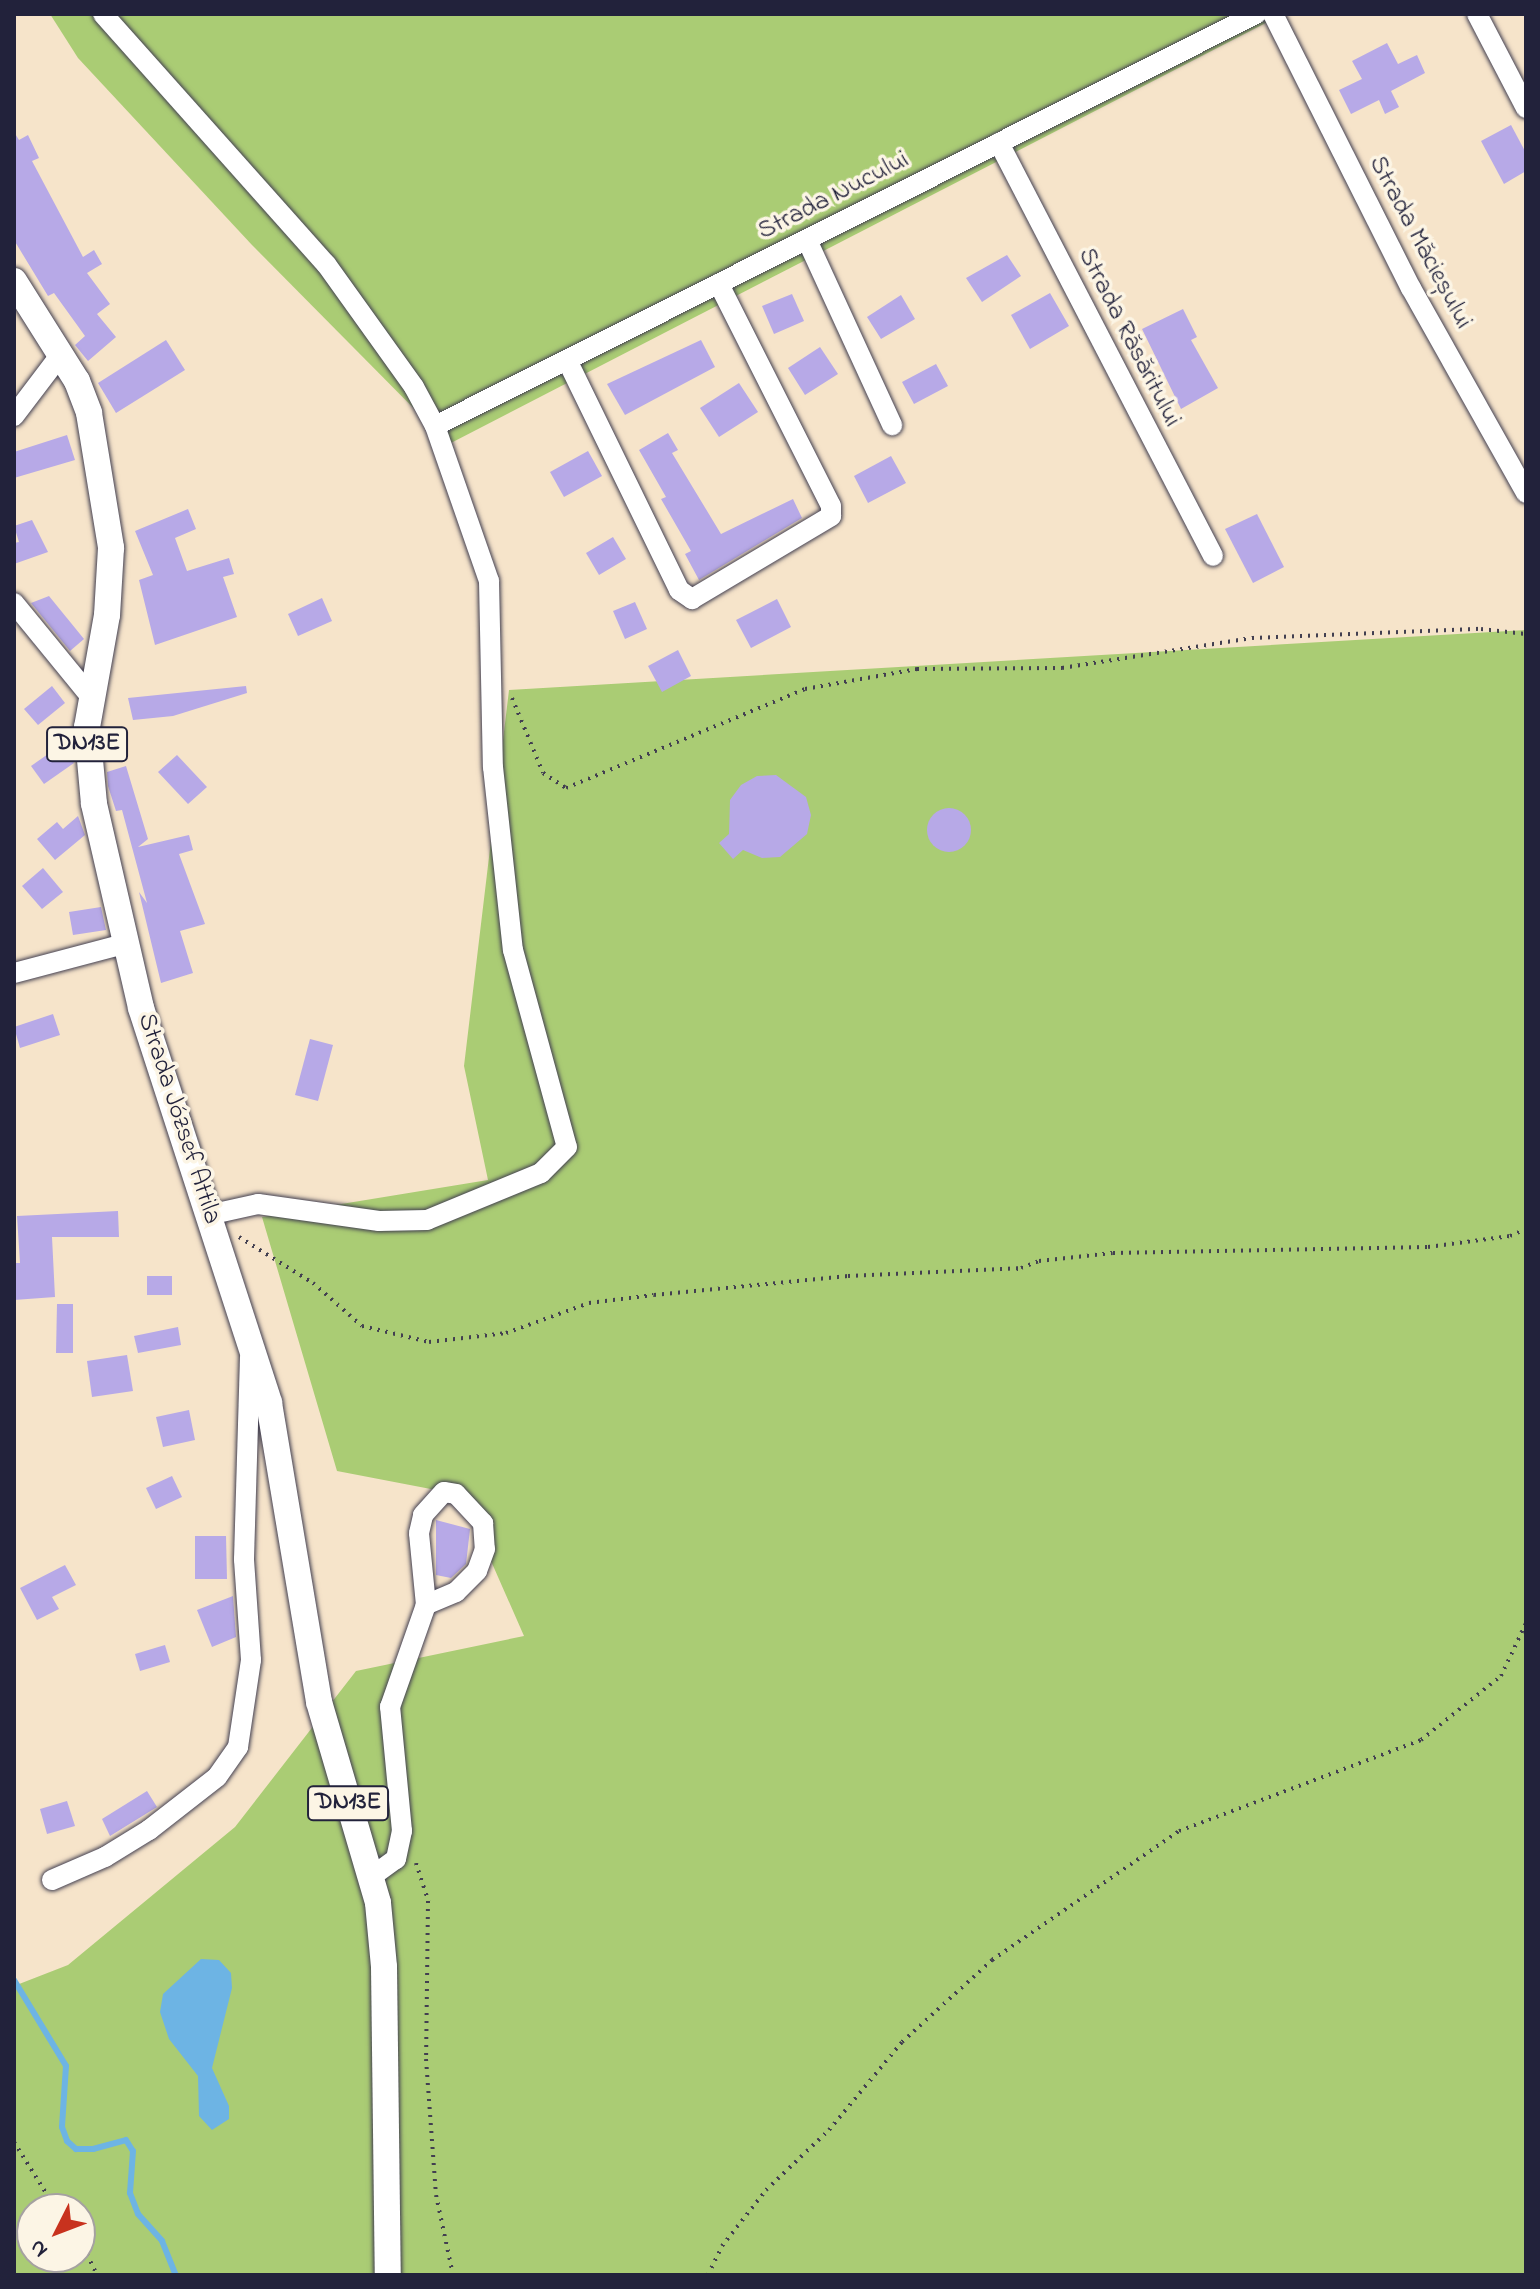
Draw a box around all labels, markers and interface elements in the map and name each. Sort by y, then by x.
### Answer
street label: Strada Nucului [753,146,915,248]
street label: Strada Măcieșului [1360,151,1478,335]
street label: Strada Răsăritului [1069,243,1187,433]
road number: DN13E [45,724,129,764]
street label: Strada József Attila [129,1010,227,1228]
road number: DN13E [306,1783,390,1823]
north arrow [16,2193,96,2273]
text: N [23,2231,57,2264]

